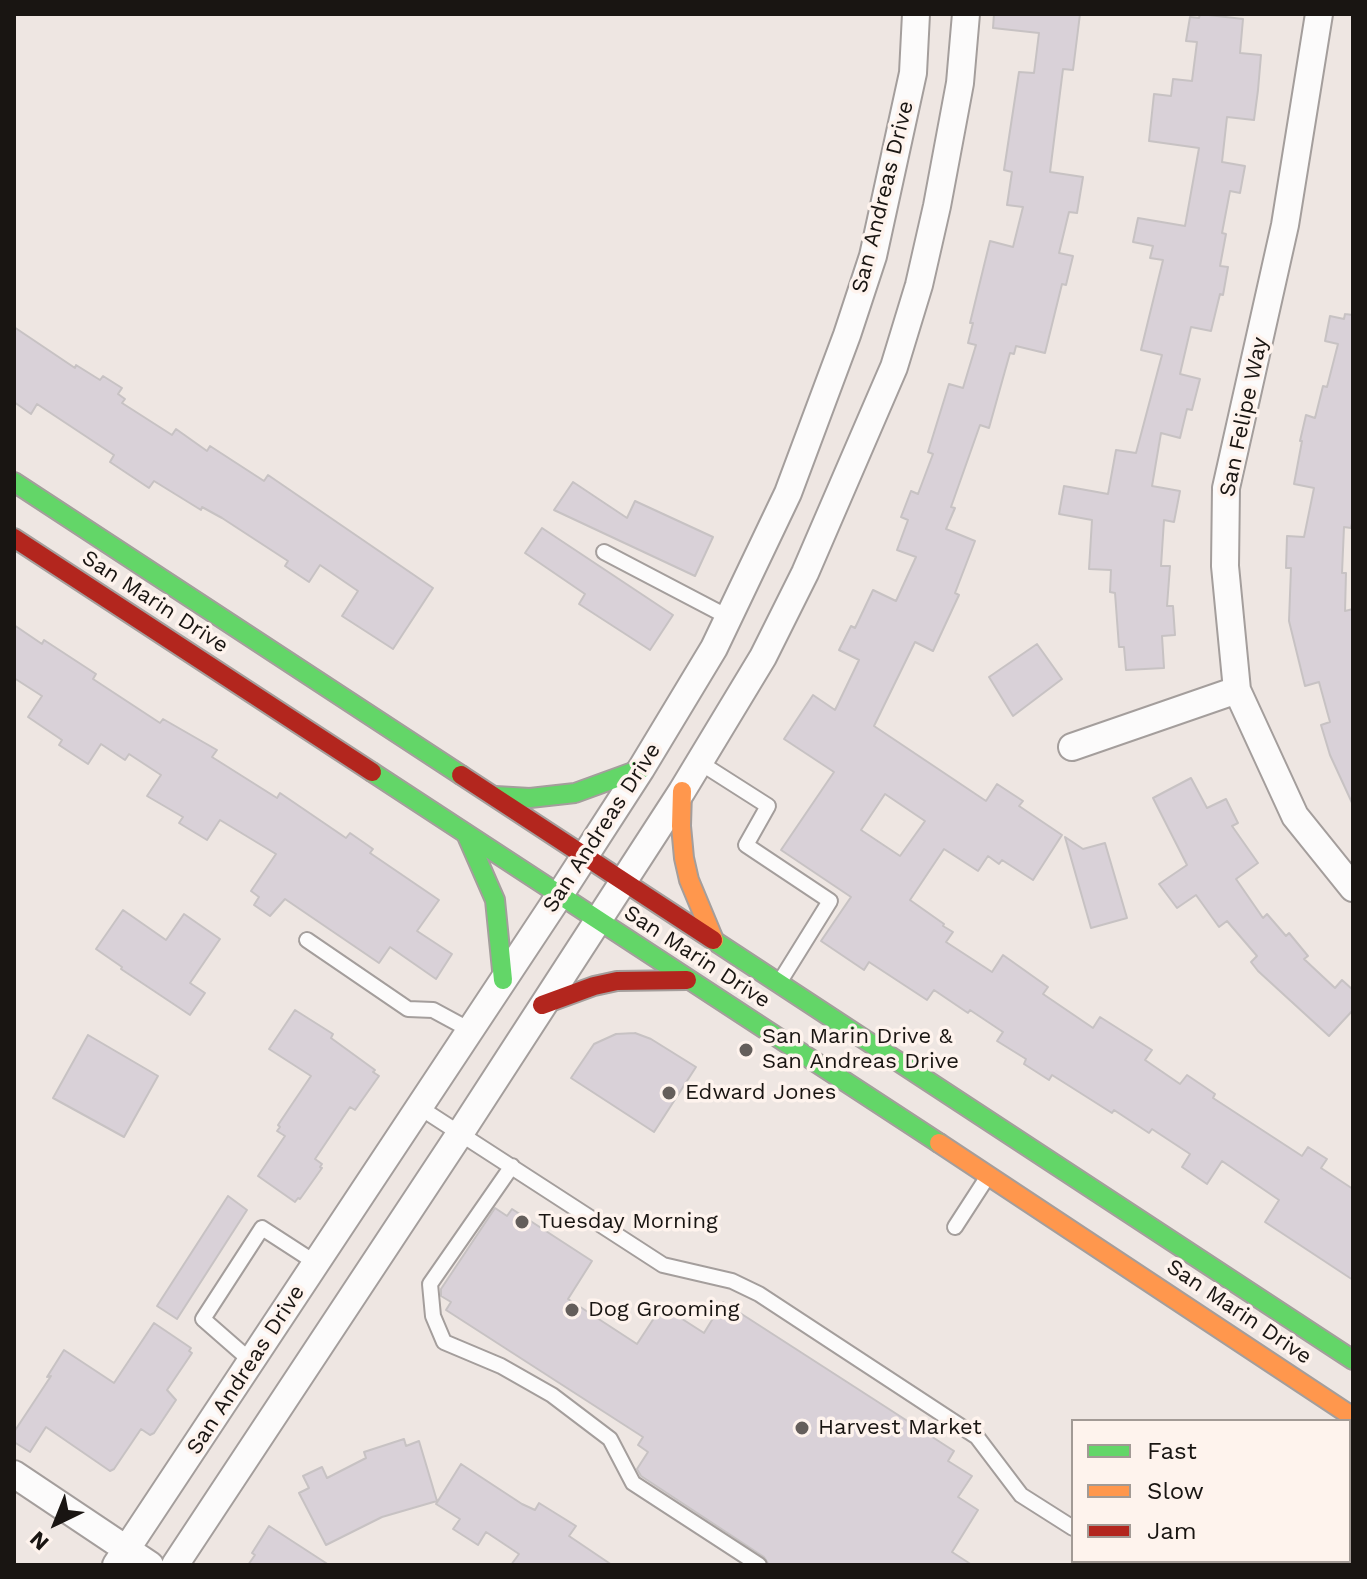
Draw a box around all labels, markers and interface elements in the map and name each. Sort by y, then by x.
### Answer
street label: San Andreas Drive [846,98,920,296]
street label: San Felipe Way [1214,335,1274,499]
street label: San Marin Drive [77,545,233,659]
street label: San Andreas Drive [537,738,667,918]
street label: San Marin Drive [619,900,775,1014]
place label: San Marin Drive & San Andreas Drive [762,1024,959,1076]
marker: San Marin Drive & San Andreas Drive [737,1041,755,1059]
place label: Edward Jones [685,1080,836,1106]
marker: Edward Jones [660,1084,678,1102]
place label: Tuesday Morning [538,1209,718,1235]
marker: Tuesday Morning [513,1213,531,1231]
street label: San Marin Drive [1161,1254,1317,1370]
street label: San Andreas Drive [181,1280,311,1460]
place label: Dog Grooming [588,1297,739,1323]
marker: Dog Grooming [563,1301,581,1319]
place label: Harvest Market [818,1415,982,1441]
marker: Harvest Market [793,1419,811,1437]
legend [1071,1419,1351,1563]
text: Fast [1147,1437,1197,1465]
text: Slow [1147,1477,1204,1505]
north arrow [16,1483,96,1563]
text: Jam [1147,1517,1197,1545]
text: N [25,1526,54,1556]

